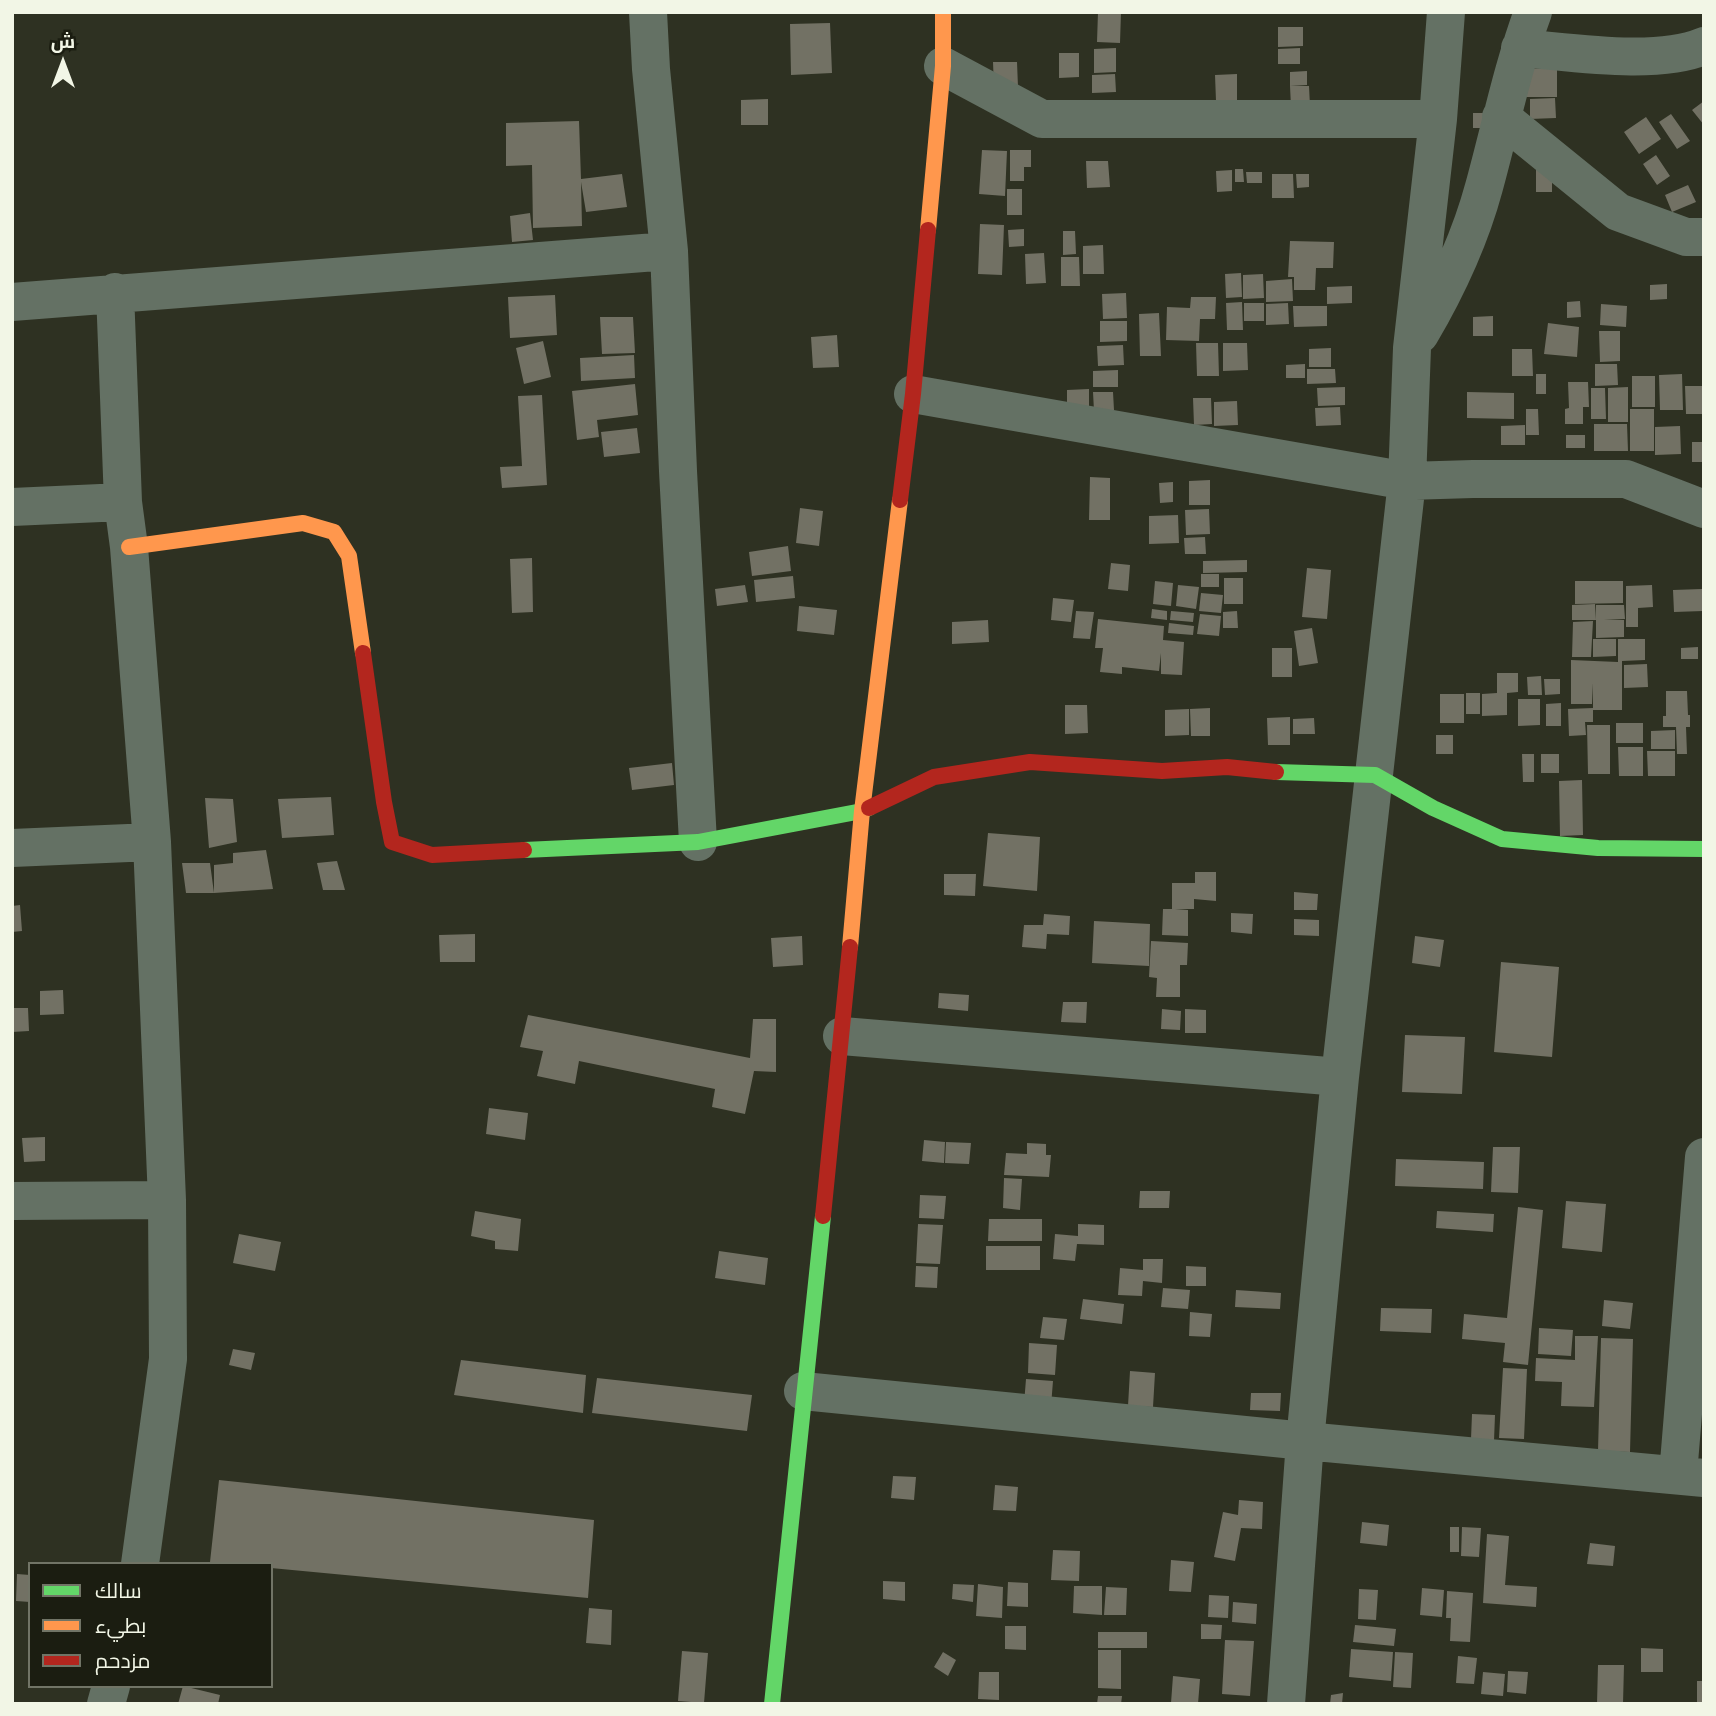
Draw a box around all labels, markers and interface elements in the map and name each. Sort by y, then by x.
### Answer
north arrow [28,28,98,98]
text: ش [51,28,75,55]
legend [28,1562,273,1688]
text: سالك [95,1576,142,1606]
text: بطيء [95,1611,146,1641]
text: مزدحم [95,1646,150,1676]

